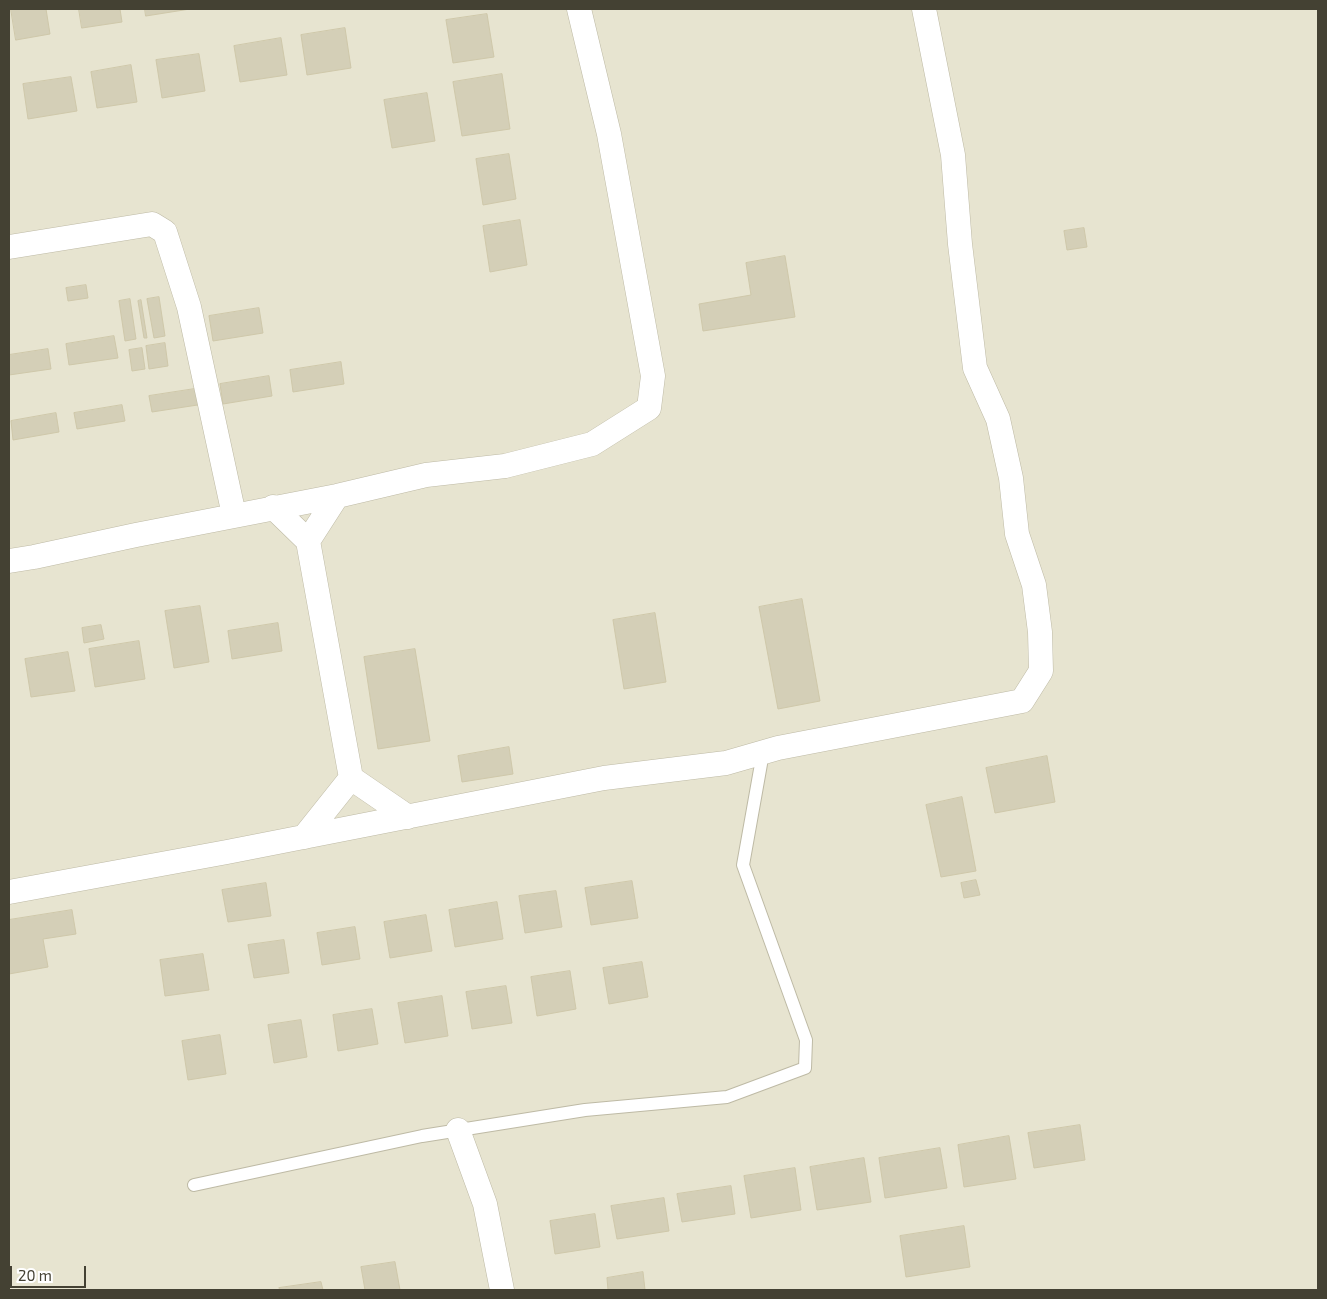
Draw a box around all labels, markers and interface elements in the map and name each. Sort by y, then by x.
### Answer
scale bar [12,1256,89,1288]
text: 20 m [18,1266,52,1284]

